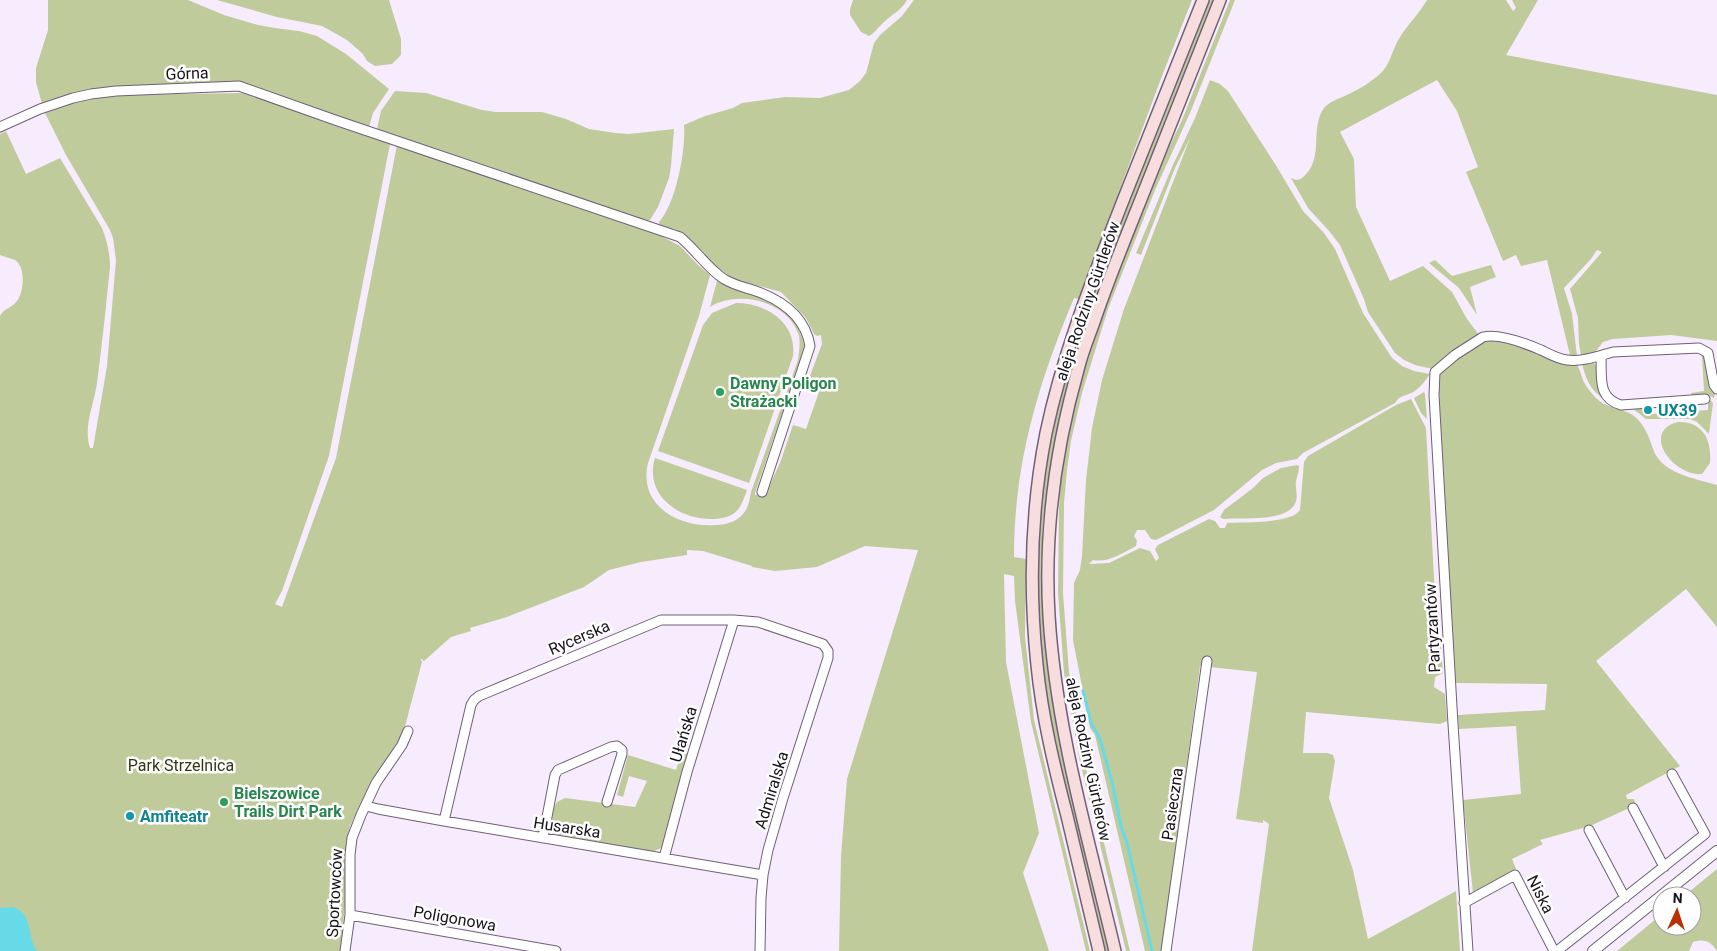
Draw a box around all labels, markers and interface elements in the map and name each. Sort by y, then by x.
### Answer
street label: Górna [165,63,209,84]
street label: aleja Rodziny Gürtlerów [1051,219,1124,383]
place label: Dawny Poligon Strażacki [730,374,837,411]
marker: Dawny Poligon Strażacki [714,386,726,398]
place label: UX39 [1658,401,1697,420]
marker: UX39 [1642,404,1654,416]
street label: Partyzantów [1421,583,1444,673]
street label: Rycerska [546,616,613,659]
street label: aleja Rodziny Gürtlerów [1062,675,1115,843]
street label: Ułańska [666,704,701,764]
street label: Admiralska [751,749,792,831]
park label: Park Strzelnica [128,756,234,775]
street label: Pasieczna [1158,767,1187,842]
place label: Bielszowice Trails Dirt Park [234,784,342,821]
marker: Bielszowice Trails Dirt Park [218,796,230,808]
place label: Amfiteatr [140,807,208,826]
marker: Amfiteatr [124,810,136,822]
street label: Husarska [532,813,602,842]
street label: Sportowców [323,848,346,938]
street label: Niska [1523,872,1558,917]
north arrow [1652,886,1702,936]
text: N [1672,890,1683,906]
street label: Poligonowa [412,902,498,935]

